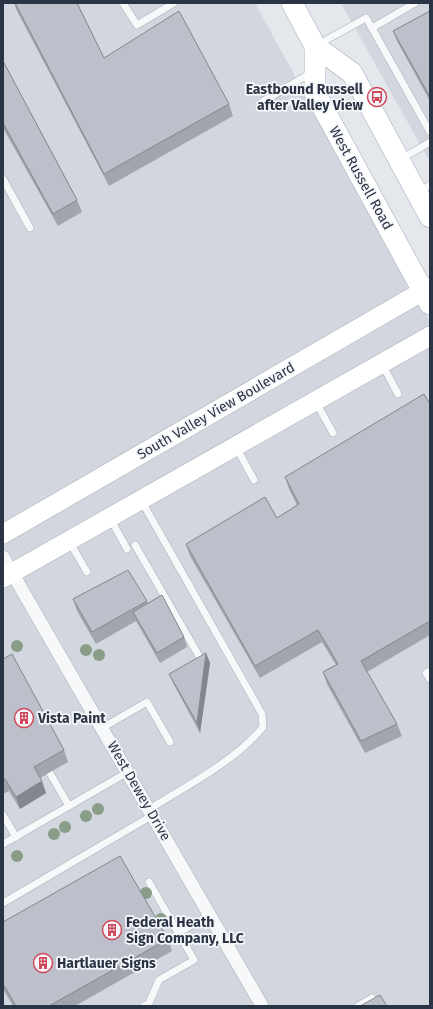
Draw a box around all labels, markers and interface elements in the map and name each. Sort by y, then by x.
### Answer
place label: Eastbound Russell after Valley View [246,81,364,114]
bus stop icon: Eastbound Russell after Valley View [366,86,388,108]
street label: West Russell Road [326,123,396,233]
street label: South Valley View Boulevard [134,359,298,463]
building icon: Vista Paint [13,707,35,729]
place label: Vista Paint [37,710,106,727]
street label: West Dewey Drive [104,738,174,844]
place label: Federal Heath Sign Company, LLC [126,914,244,947]
building icon: Federal Heath Sign Company, LLC [101,919,123,941]
building icon: Hartlauer Signs [32,952,54,974]
place label: Hartlauer Signs [57,955,156,972]

